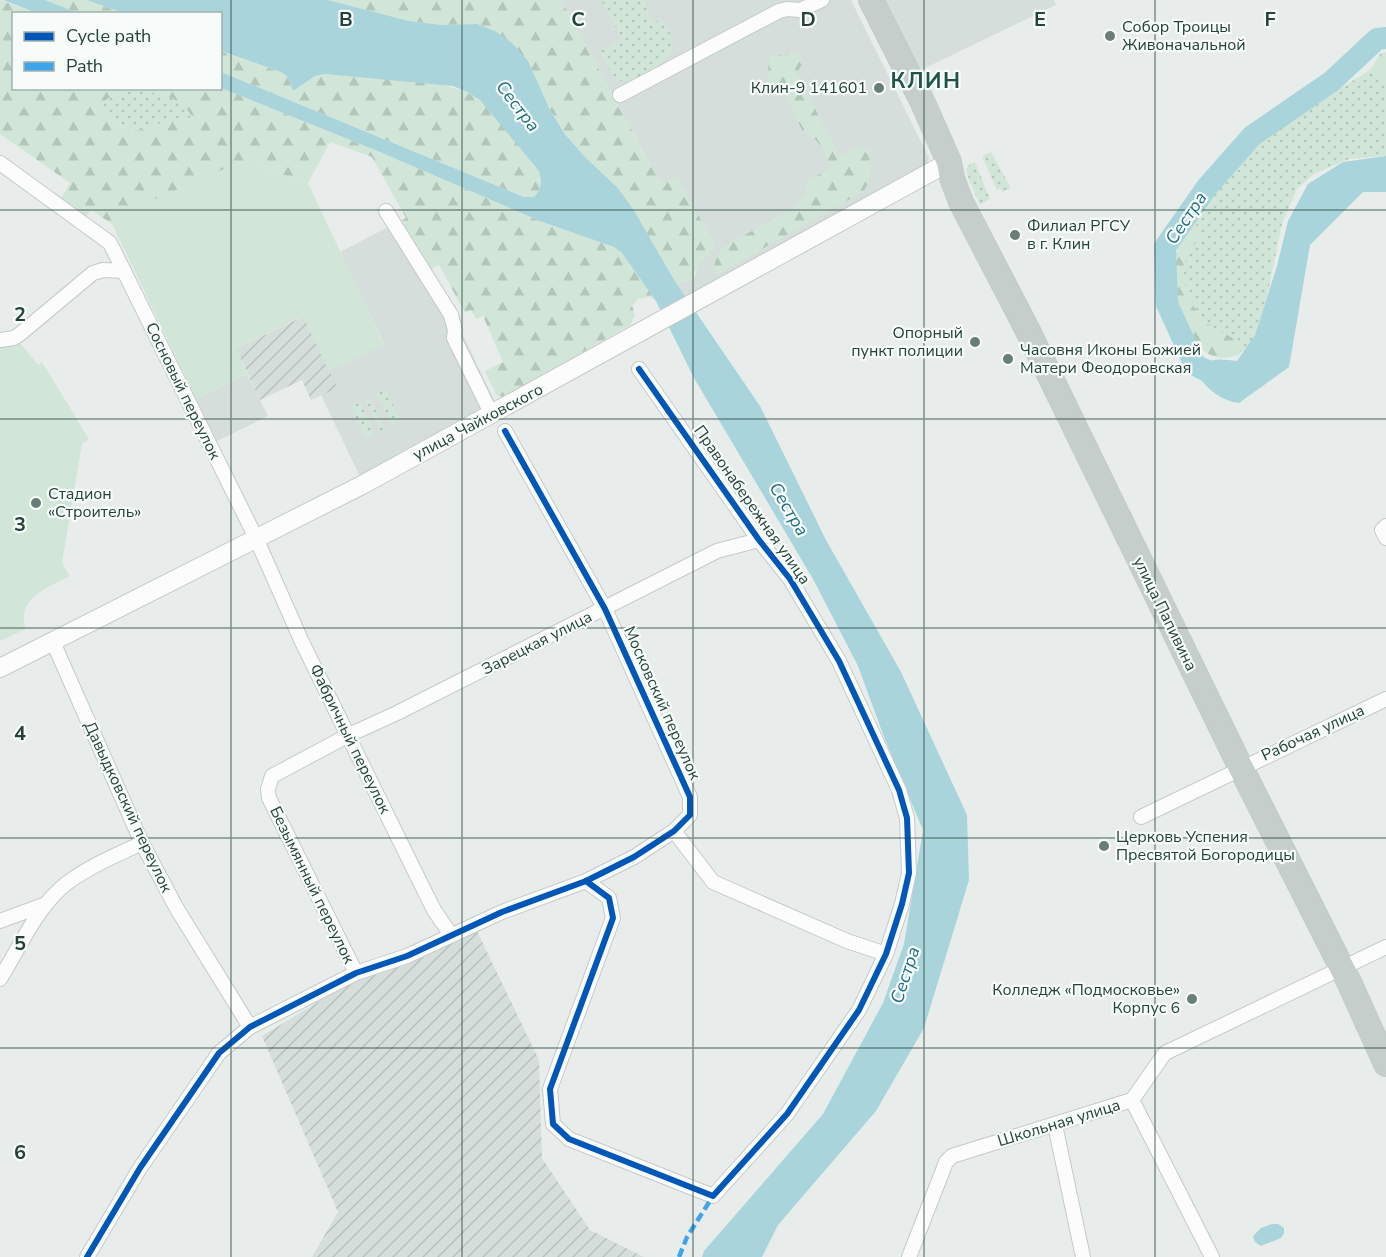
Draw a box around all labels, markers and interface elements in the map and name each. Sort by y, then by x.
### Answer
text: B [339,6,353,33]
text: C [571,6,585,33]
text: D [800,6,816,33]
text: E [1034,6,1046,33]
text: F [1264,6,1276,33]
legend [12,12,222,90]
place label: Собор Троицы Живоначальной [1122,16,1246,56]
text: Cycle path [66,24,151,48]
marker: Собор Троицы Живоначальной [1103,29,1117,43]
text: Path [66,54,103,78]
district label: КЛИН [891,66,961,96]
water label: Сестра [491,76,545,136]
place label: Клин-9 141601 [751,77,867,99]
marker: Клин-9 141601 [872,81,886,95]
water label: Сестра [1160,187,1212,249]
place label: Филиал РГСУ в г. Клин [1027,215,1131,255]
marker: Филиал РГСУ в г. Клин [1008,228,1022,242]
text: 2 [14,301,26,328]
street label: Сосновый переулок [140,319,226,464]
place label: Опорный пункт полиции [851,322,963,362]
marker: Опорный пункт полиции [968,335,982,349]
place label: Часовня Иконы Божией Матери Феодоровская [1020,339,1201,379]
marker: Часовня Иконы Божией Матери Феодоровская [1001,352,1015,366]
street label: улица Чайковского [409,378,547,466]
street label: Правонабережная улица [689,421,815,589]
water label: Сестра [764,478,814,540]
place label: Стадион «Строитель» [48,483,141,523]
marker: Стадион «Строитель» [29,496,43,510]
text: 3 [14,511,26,538]
street label: улица Папивина [1128,553,1202,675]
street label: Зарецкая улица [478,606,596,680]
street label: Московский переулок [618,623,706,784]
street label: Фабричный переулок [304,660,396,818]
street label: Рабочая улица [1258,699,1368,767]
street label: Давыдковский переулок [79,718,178,897]
text: 4 [14,720,26,747]
street label: Безымянный переулок [264,803,360,968]
place label: Церковь Успения Пресвятой Богородицы [1116,826,1295,866]
marker: Церковь Успения Пресвятой Богородицы [1097,839,1111,853]
text: 5 [14,930,26,957]
water label: Сестра [885,943,925,1007]
place label: Колледж «Подмосковье» Корпус 6 [992,979,1180,1019]
marker: Колледж «Подмосковье» Корпус 6 [1185,992,1199,1006]
street label: Школьная улица [995,1094,1123,1152]
text: 6 [14,1139,26,1166]

